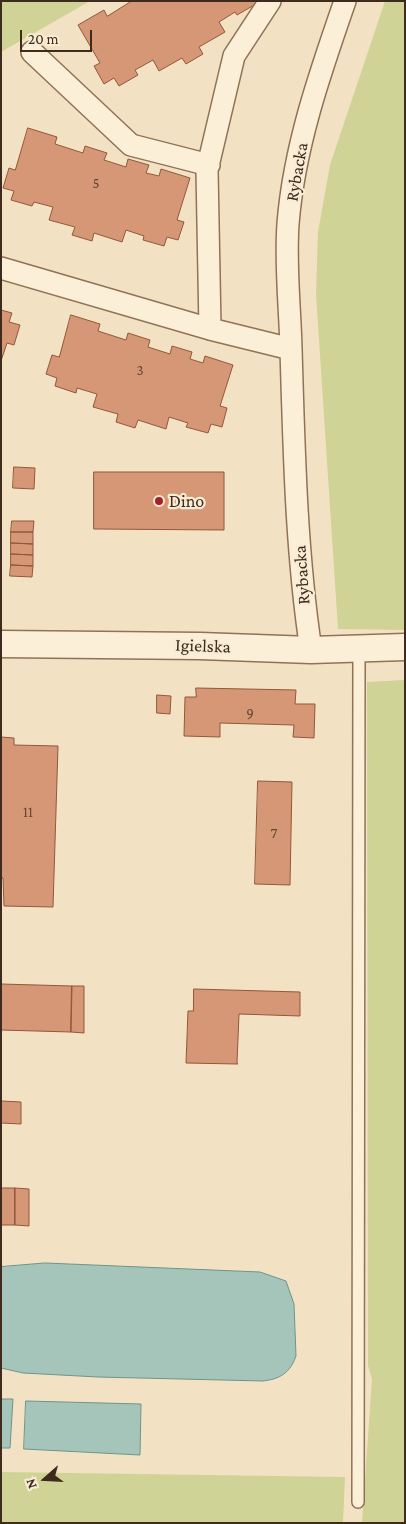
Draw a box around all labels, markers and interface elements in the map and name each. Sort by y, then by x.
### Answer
scale bar [22,20,95,52]
text: 20 m [28,31,59,47]
street label: Rybacka [281,141,313,203]
house number: 5 [92,174,100,192]
house number: 3 [136,361,144,379]
place label: Dino [169,490,204,512]
marker: Dino [153,495,165,507]
street label: Rybacka [289,544,315,606]
street label: Igielska [175,634,231,658]
house number: 9 [246,704,254,722]
house number: 11 [23,803,33,821]
house number: 7 [271,824,277,842]
north arrow [20,1454,70,1504]
text: N [22,1477,40,1491]

